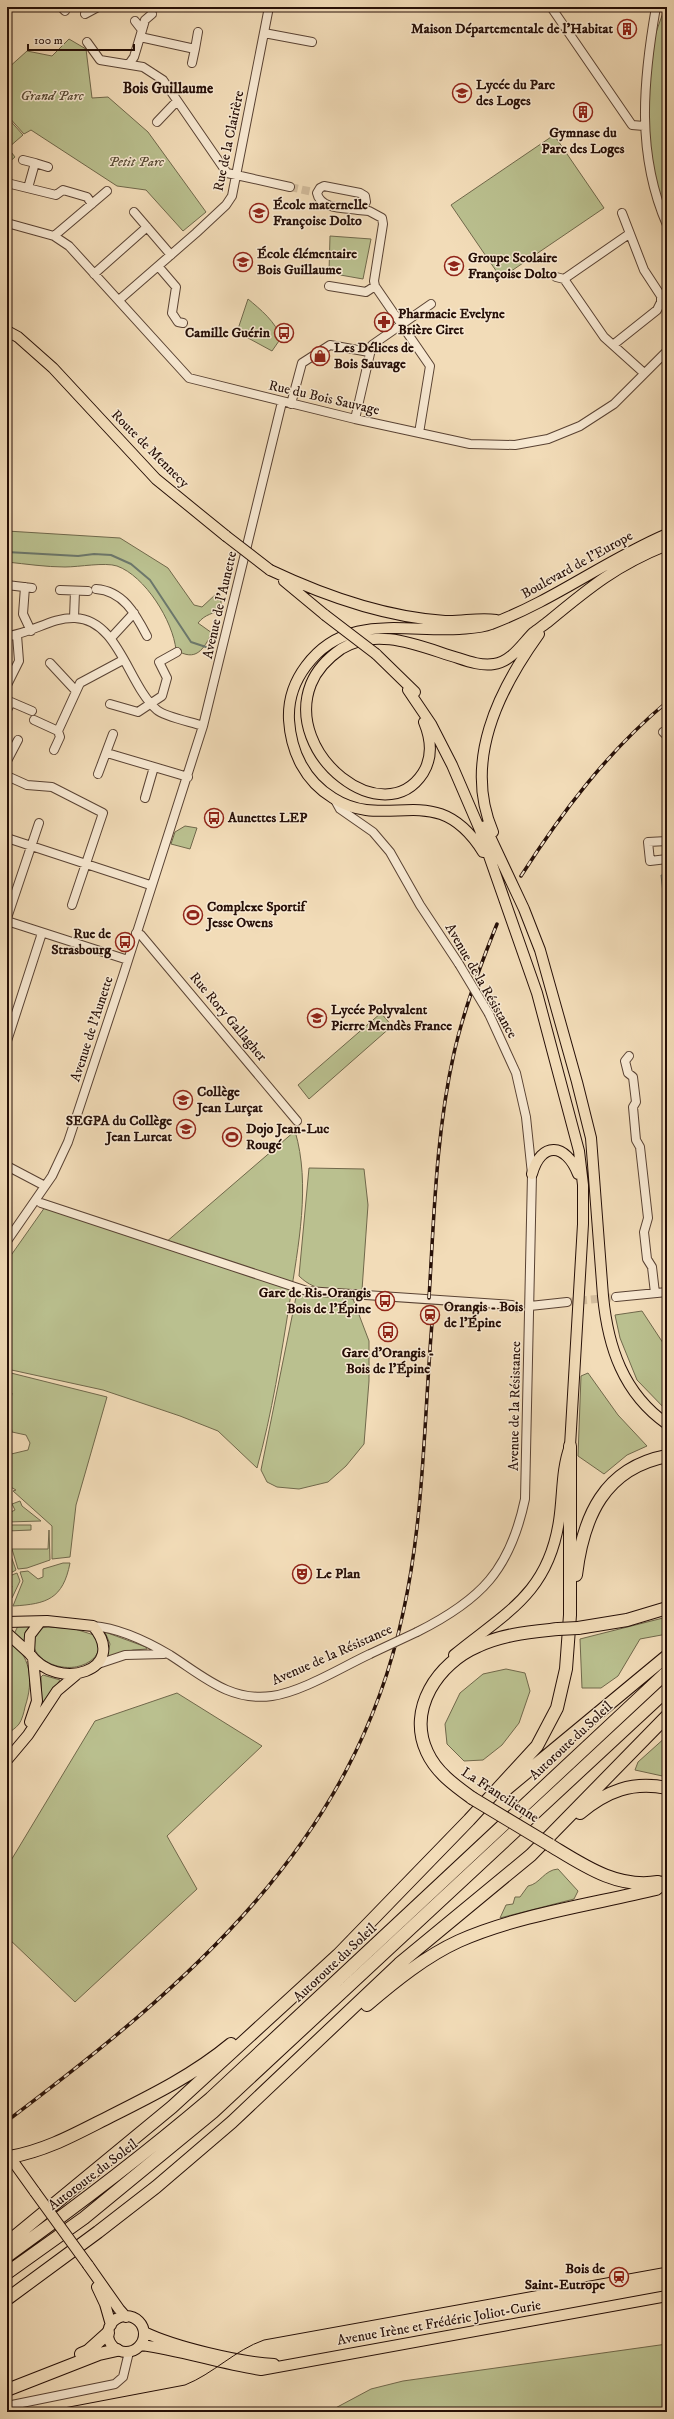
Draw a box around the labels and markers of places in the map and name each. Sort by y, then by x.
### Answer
building icon: Maison Départementale de l'Habitat [616,18,638,40]
place label: Maison Départementale de l'Habitat [411,20,614,38]
place label: Lycée du Parc des Loges [476,76,555,110]
school or university icon: Lycée du Parc des Loges [451,82,473,104]
building icon: Gymnase du Parc des Loges [572,101,594,123]
place label: Gymnase du Parc des Loges [542,124,625,158]
place label: École maternelle Françoise Dolto [273,196,368,230]
school or university icon: École maternelle Françoise Dolto [248,202,270,224]
place label: École élémentaire Bois Guillaume [257,245,357,279]
place label: Groupe Scolaire Françoise Dolto [468,249,557,283]
school or university icon: École élémentaire Bois Guillaume [232,251,254,273]
school or university icon: Groupe Scolaire Françoise Dolto [443,255,465,277]
place label: Pharmacie Evelyne Brière Ciret [398,305,505,339]
pharmacy icon: Pharmacie Evelyne Brière Ciret [373,311,395,333]
bus stop icon: Camille Guérin [273,322,295,344]
place label: Camille Guérin [185,324,271,342]
place label: Les Délices de Bois Sauvage [334,339,414,373]
shop icon: Les Délices de Bois Sauvage [309,345,331,367]
bus stop icon: Aunettes LEP [203,807,225,829]
place label: Aunettes LEP [227,809,308,827]
place label: Complexe Sportif Jesse Owens [205,898,308,932]
sports icon: Complexe Sportif Jesse Owens [182,904,204,926]
place label: Rue de Strasbourg [51,925,112,959]
bus stop icon: Rue de Strasbourg [114,931,136,953]
place label: Lycée Polyvalent Pierre Mendès France [331,1001,452,1035]
school or university icon: Lycée Polyvalent Pierre Mendès France [306,1007,328,1029]
place label: Collège Jean Lurçat [195,1083,263,1117]
school or university icon: Collège Jean Lurçat [172,1089,194,1111]
place label: SEGPA du Collège Jean Lurcat [66,1112,173,1146]
school or university icon: SEGPA du Collège Jean Lurcat [175,1118,197,1140]
place label: Dojo Jean-Luc Rougé [246,1120,329,1154]
sports icon: Dojo Jean-Luc Rougé [221,1126,243,1148]
place label: Gare de Ris-Orangis Bois de l'Épine [259,1284,371,1318]
bus stop icon: Gare de Ris-Orangis Bois de l'Épine [374,1290,396,1312]
place label: Orangis - Bois de l'Épine [444,1298,523,1332]
station icon: Orangis - Bois de l'Épine [419,1304,441,1326]
bus stop icon: Gare d'Orangis - Bois de l'Épine [377,1321,399,1343]
place label: Gare d'Orangis - Bois de l'Épine [342,1344,434,1378]
theatre icon: Le Plan [291,1563,313,1585]
place label: Le Plan [316,1565,361,1583]
place label: Bois de Saint-Eutrope [525,2260,605,2294]
station icon: Bois de Saint-Eutrope [608,2266,630,2288]

